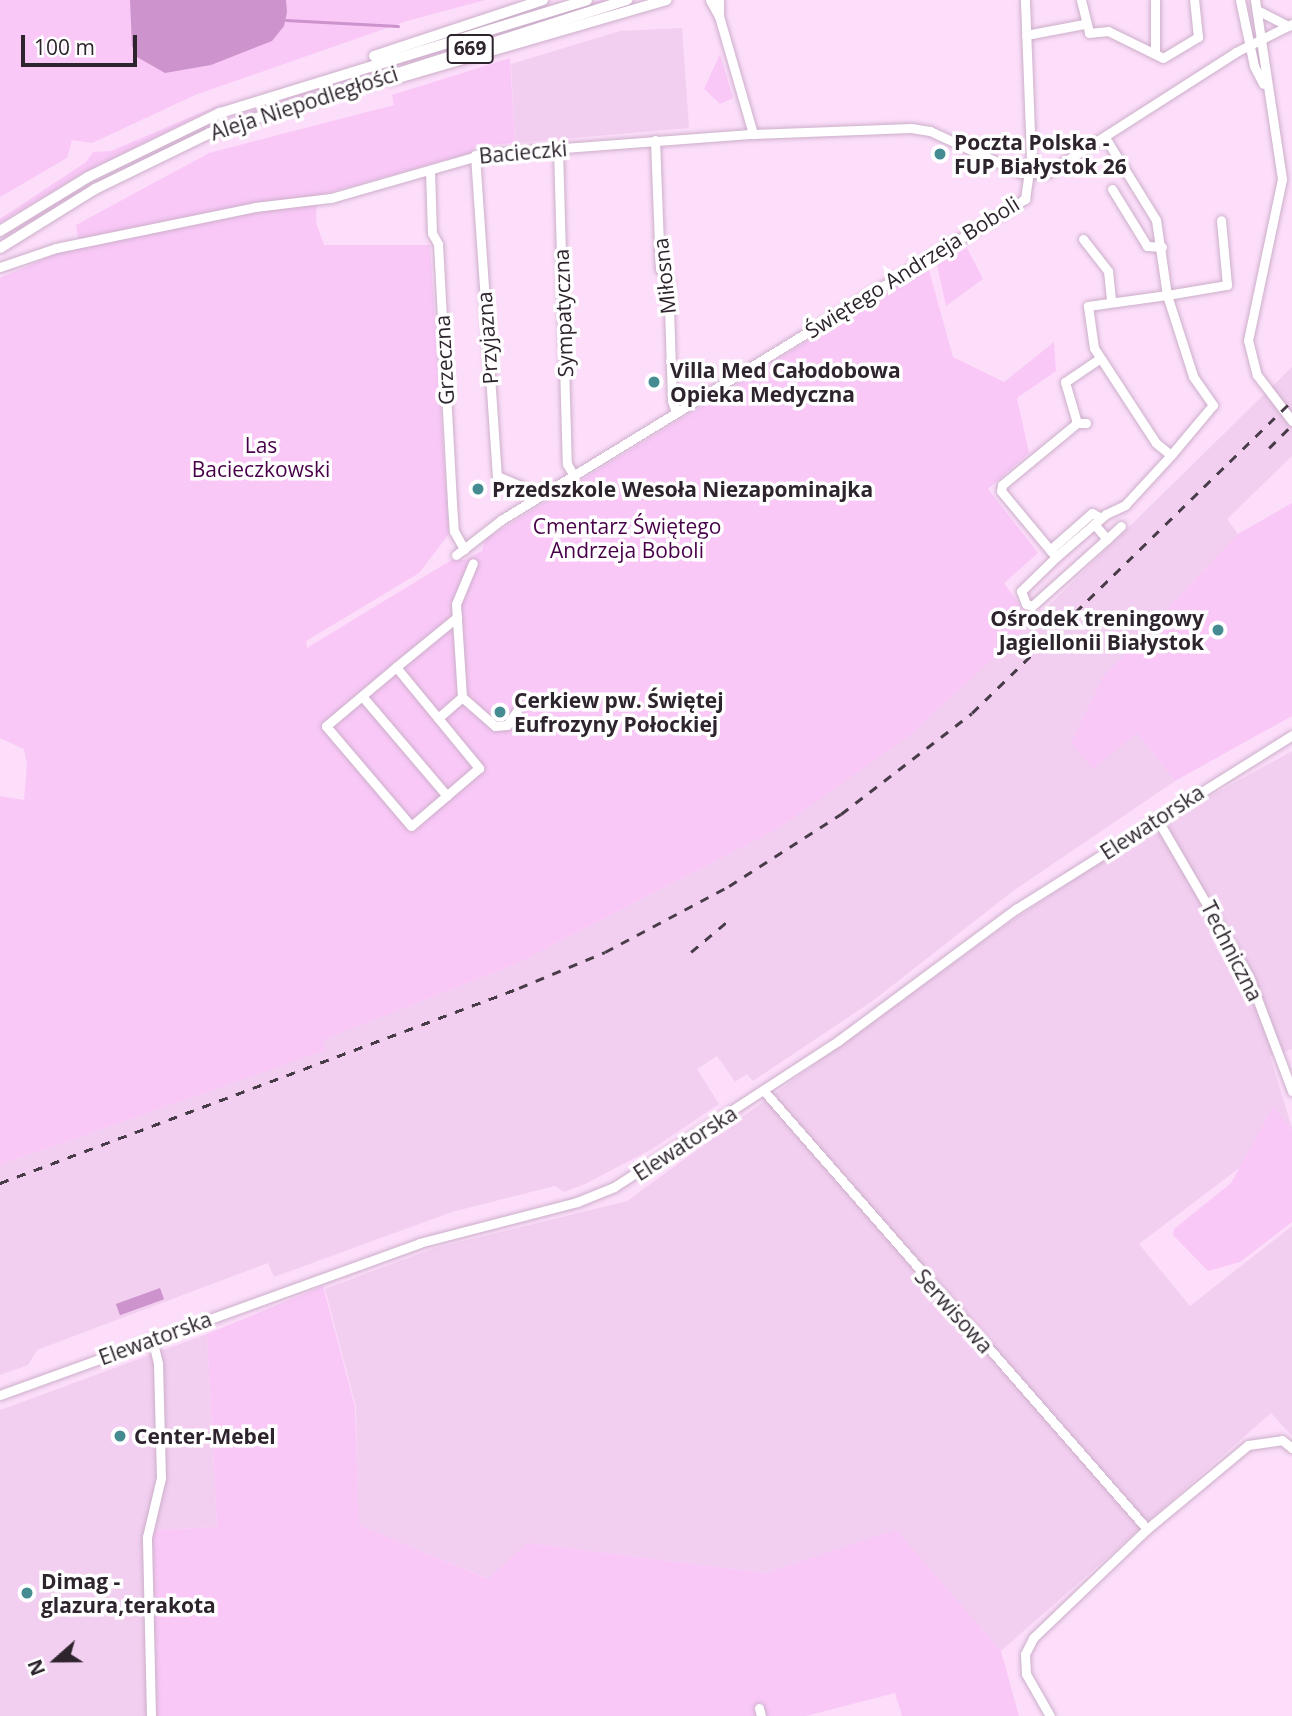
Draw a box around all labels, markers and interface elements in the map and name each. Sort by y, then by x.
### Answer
scale bar [24,21,140,65]
text: 100 m [34,33,95,61]
road number: 669 [446,34,494,64]
street label: Aleja Niepodległości [207,61,401,145]
place label: Poczta Polska - FUP Białystok 26 [954,129,1127,179]
street label: Bacieczki [478,136,568,168]
marker: Poczta Polska - FUP Białystok 26 [932,146,948,162]
street label: Świętego Andrzeja Boboli [800,191,1024,343]
street label: Miłosna [647,237,681,315]
street label: Sympatyczna [548,248,578,378]
street label: Przyjazna [471,291,503,385]
street label: Grzeczna [429,314,459,406]
place label: Villa Med Całodobowa Opieka Medyczna [670,357,901,407]
marker: Villa Med Całodobowa Opieka Medyczna [644,372,664,392]
park label: Las Bacieczkowski [192,432,330,482]
place label: Przedszkole Wesoła Niezapominajka [492,476,873,502]
marker: Przedszkole Wesoła Niezapominajka [470,481,486,497]
park label: Cmentarz Świętego Andrzeja Boboli [533,513,721,563]
place label: Ośrodek treningowy Jagiellonii Białystok [990,605,1204,655]
marker: Ośrodek treningowy Jagiellonii Białystok [1210,622,1226,638]
place label: Cerkiew pw. Świętej Eufrozyny Połockiej [514,687,724,737]
marker: Cerkiew pw. Świętej Eufrozyny Połockiej [492,704,508,720]
street label: Elewatorska [1096,779,1208,865]
street label: Techniczna [1196,897,1268,1005]
street label: Elewatorska [629,1100,741,1186]
street label: Serwisowa [910,1264,998,1358]
street label: Elewatorska [95,1306,215,1370]
place label: Center-Mebel [134,1423,276,1449]
marker: Center-Mebel [112,1428,128,1444]
place label: Dimag - glazura,terakota [41,1568,216,1618]
marker: Dimag - glazura,terakota [19,1585,35,1601]
north arrow [21,1625,91,1695]
text: N [21,1656,51,1679]

